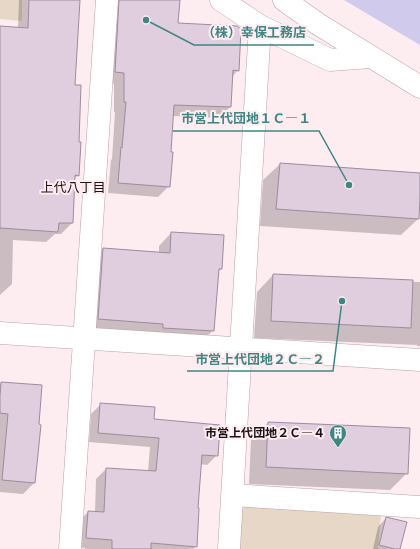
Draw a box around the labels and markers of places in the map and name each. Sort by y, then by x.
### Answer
callout: （株）幸保工務店 [194,20,314,45]
callout: 市営上代団地１Ｃ―１ [173,106,319,131]
callout: 市営上代団地２Ｃ―２ [187,346,333,371]
building icon: 市営上代団地２Ｃ―４ [328,423,348,448]
place label: 市営上代団地２Ｃ―４ [205,425,325,441]

